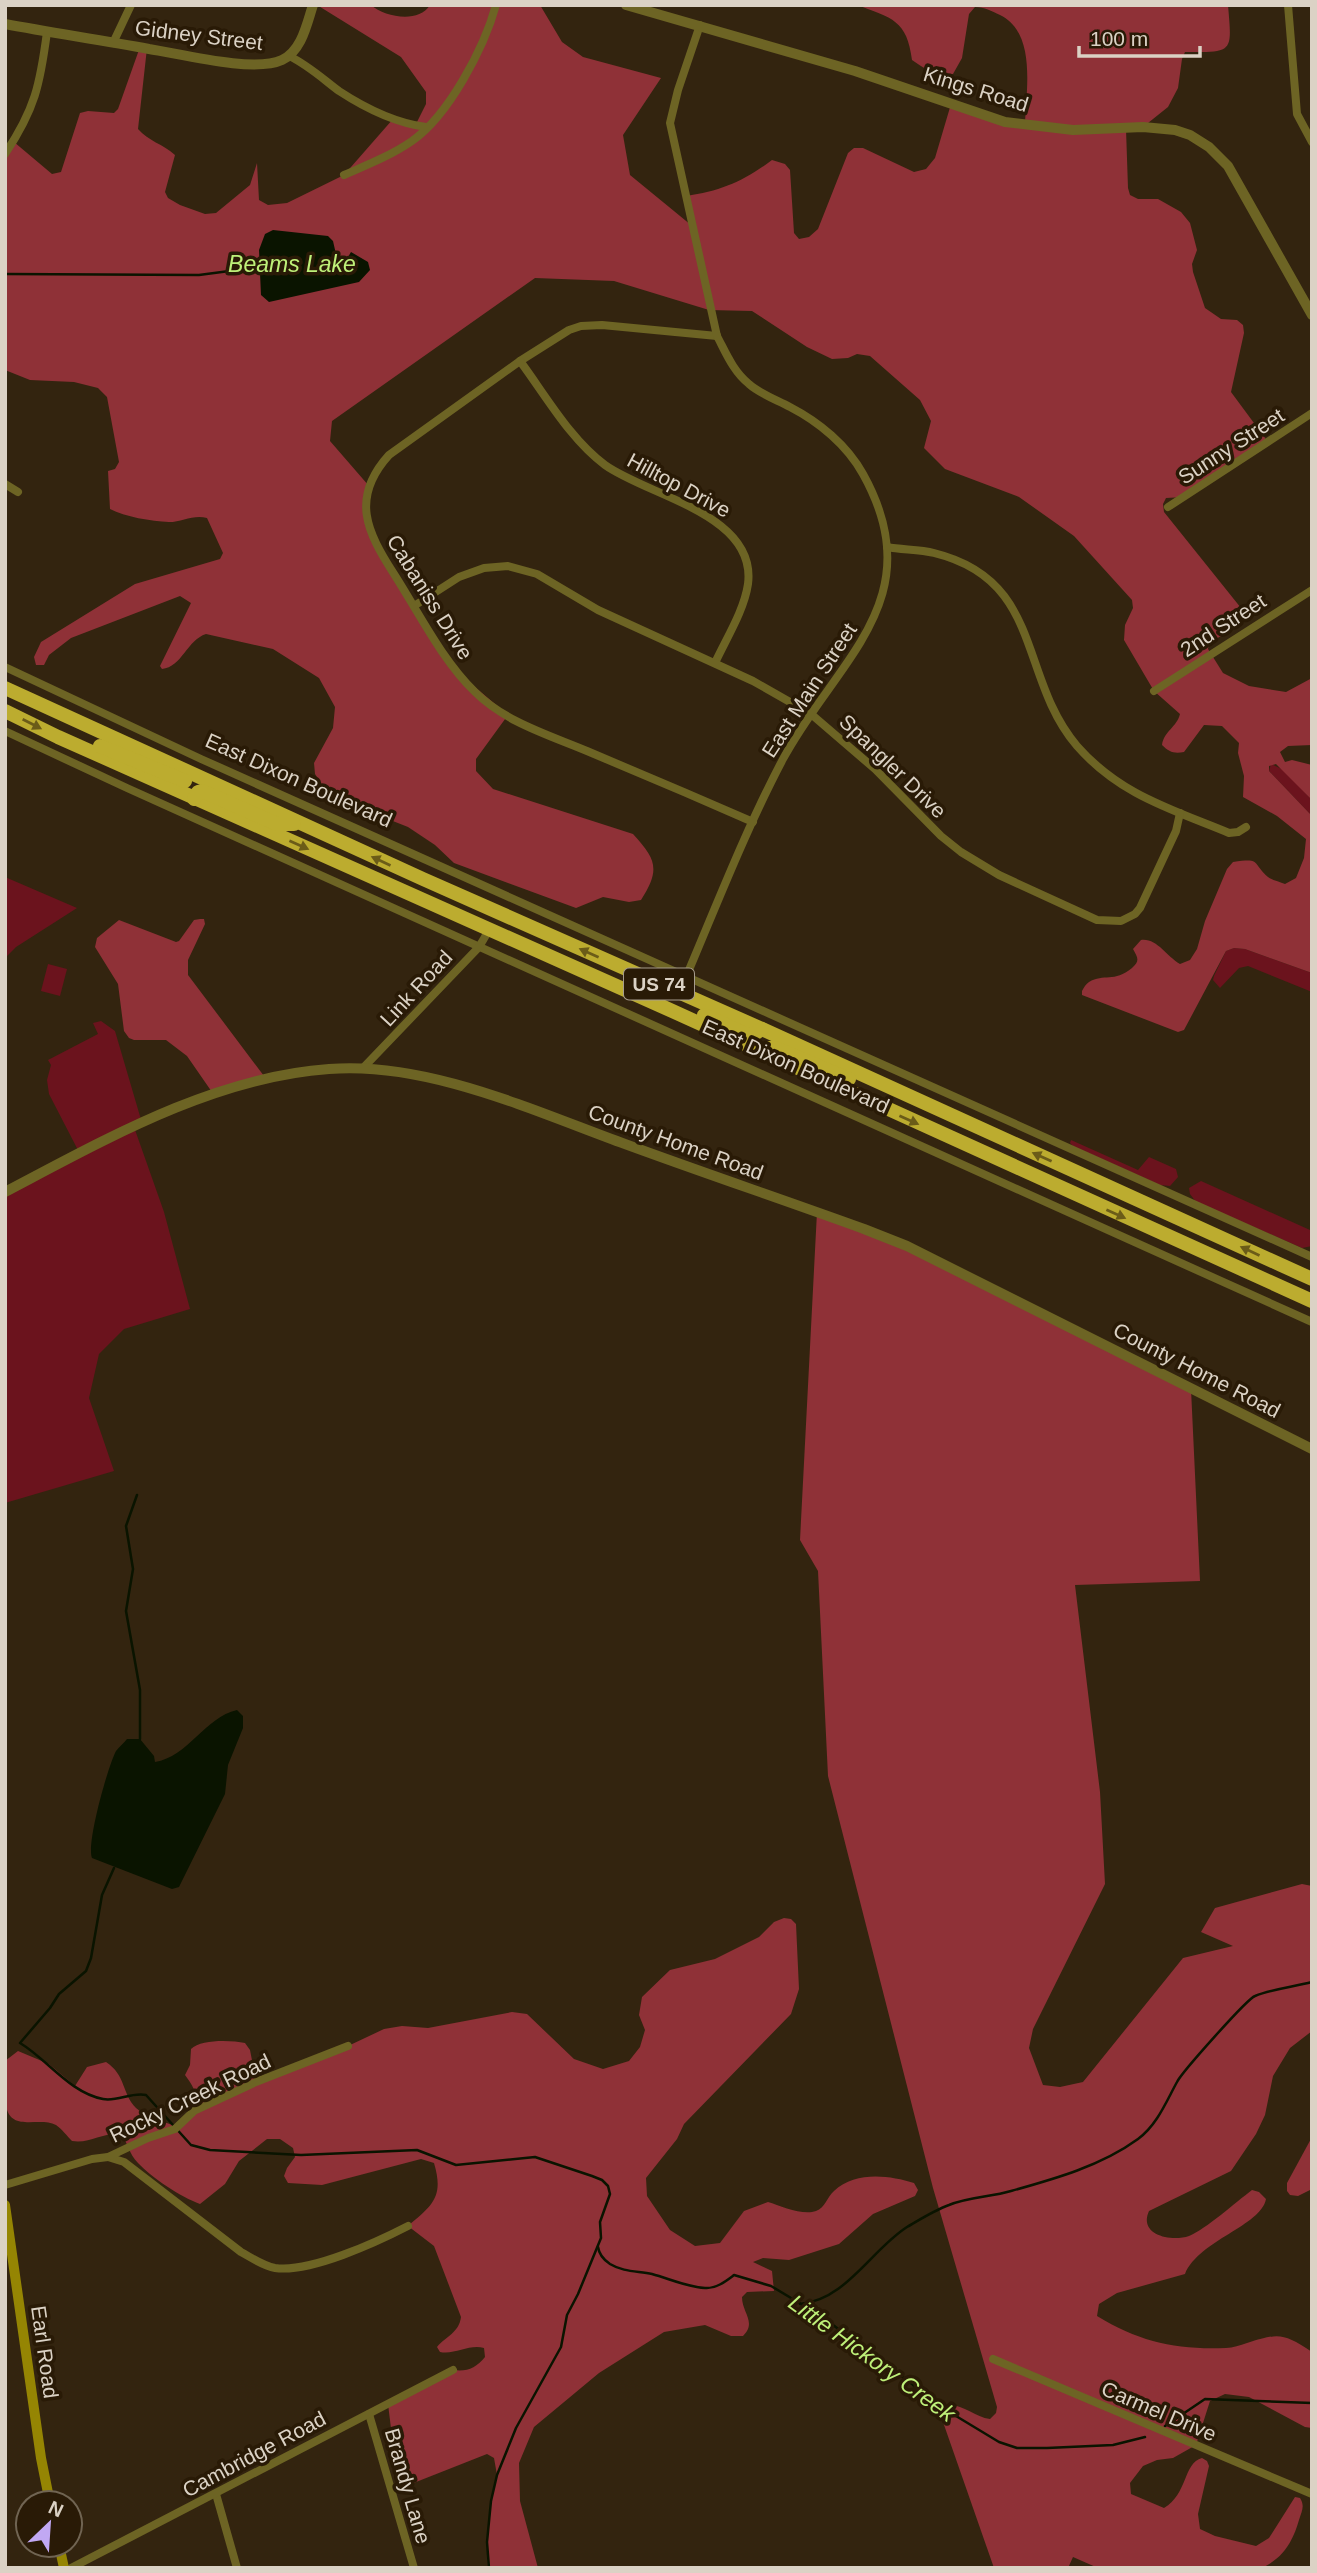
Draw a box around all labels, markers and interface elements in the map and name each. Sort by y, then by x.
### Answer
scale bar [1079,14,1200,58]
street label: Gidney Street [134,16,264,54]
text: 100 m [1090,27,1148,50]
street label: Kings Road [921,62,1031,116]
water label: Beams Lake [228,251,356,277]
street label: Sunny Street [1174,403,1288,489]
street label: Hilltop Drive [624,448,734,522]
street label: Cabaniss Drive [383,531,477,663]
street label: 2nd Street [1176,589,1270,661]
street label: East Main Street [757,619,861,761]
street label: Spangler Drive [835,709,951,823]
one-way arrow [22,718,42,729]
street label: East Dixon Boulevard [202,728,396,832]
one-way arrow [289,839,309,851]
one-way arrow [371,855,392,866]
street label: Link Road [375,946,457,1030]
one-way arrow [579,947,600,958]
road number: US 74 [624,968,694,1000]
street label: East Dixon Boulevard [699,1014,893,1118]
street label: County Home Road [585,1100,767,1184]
one-way arrow [899,1114,919,1126]
one-way arrow [1032,1151,1053,1162]
one-way arrow [1106,1208,1126,1220]
one-way arrow [1240,1245,1260,1257]
street label: County Home Road [1110,1318,1284,1422]
street label: Rocky Creek Road [106,2049,274,2147]
water label: Little Hickory Creek [784,2289,962,2428]
street label: Earl Road [27,2304,63,2400]
street label: Carmel Drive [1098,2376,1220,2446]
street label: Cambridge Road [179,2407,329,2501]
street label: Brandy Lane [381,2426,435,2546]
north arrow [14,2489,84,2559]
text: N [45,2497,67,2521]

